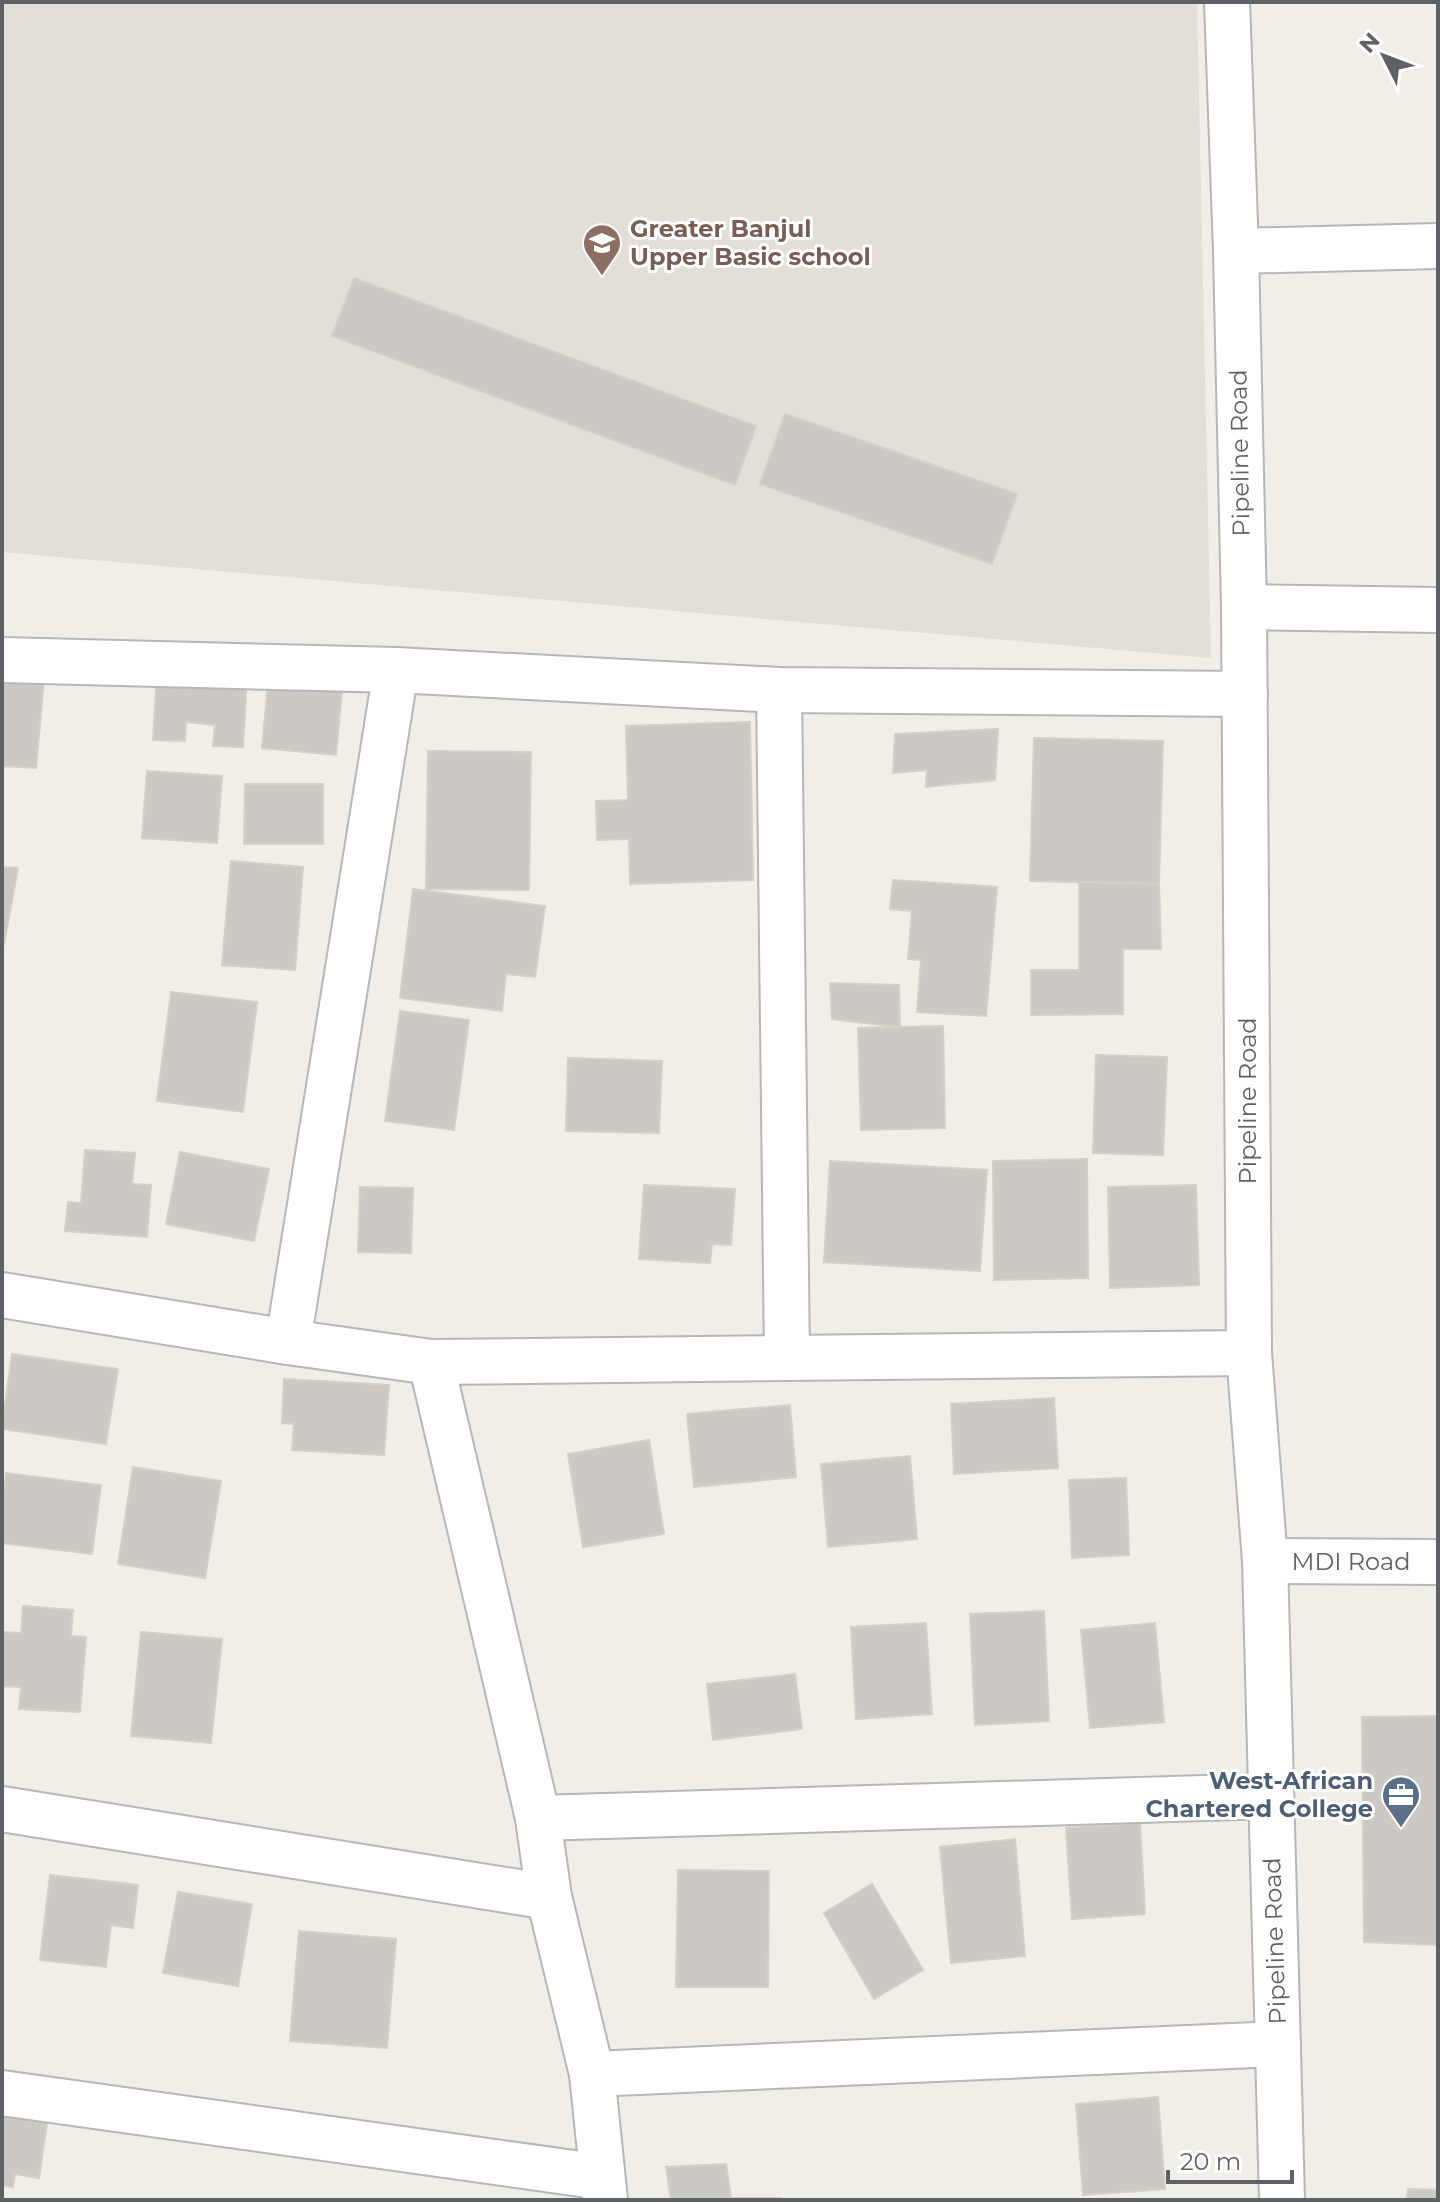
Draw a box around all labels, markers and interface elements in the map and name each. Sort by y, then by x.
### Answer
north arrow [1344,16,1424,96]
text: N [1354,27,1385,59]
place label: Greater Banjul Upper Basic school [630,214,871,271]
school or university icon: Greater Banjul Upper Basic school [581,222,623,277]
street label: Pipeline Road [1224,369,1255,537]
street label: Pipeline Road [1233,1017,1262,1185]
street label: MDI Road [1291,1547,1411,1576]
place label: West-African Chartered College [1145,1766,1373,1823]
office icon: West-African Chartered College [1380,1774,1422,1829]
street label: Pipeline Road [1257,1857,1292,2025]
scale bar [1168,2134,1292,2184]
text: 20 m [1180,2147,1241,2176]

